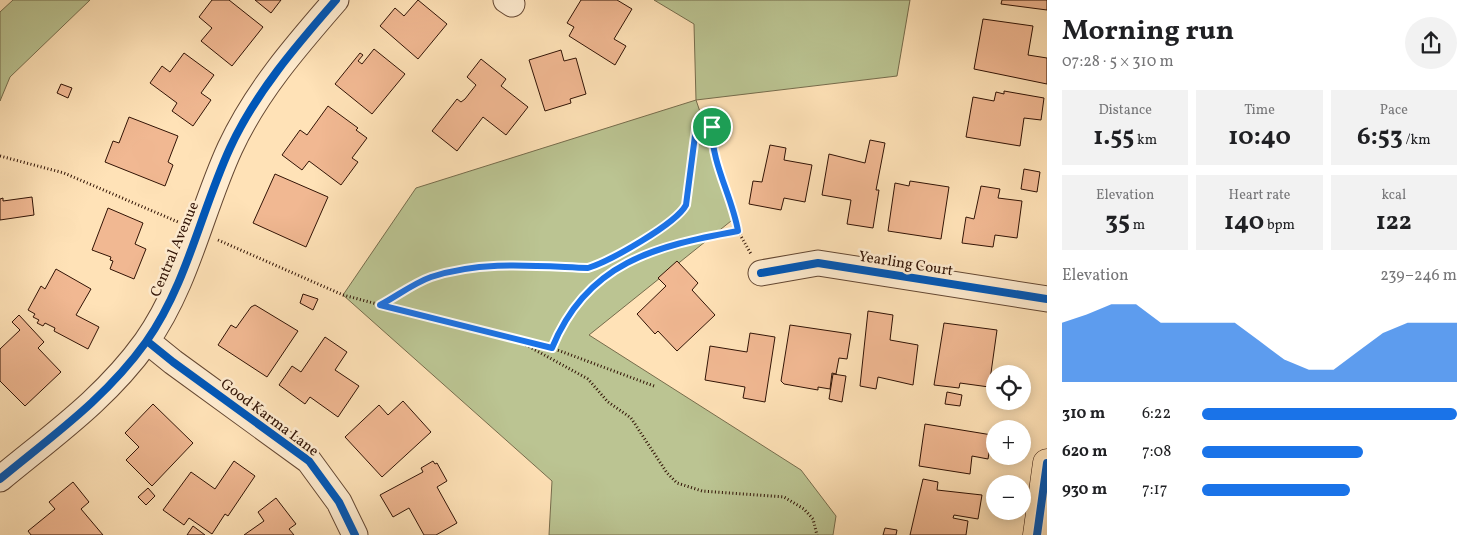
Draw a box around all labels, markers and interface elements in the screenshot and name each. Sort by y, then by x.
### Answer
text: Morning run [1062,12,1234,51]
button: share [1405,17,1457,69]
text: 07:28 · 5 × 310 m [1062,51,1174,73]
text: Distance [1098,101,1152,120]
text: Time [1244,101,1275,120]
text: Pace [1380,101,1408,120]
pin [691,106,733,148]
icon: arrive [698,113,726,141]
text: 1.55 [1093,120,1134,155]
text: 10:40 [1228,120,1291,155]
text: 6:53 [1357,120,1403,155]
text: km [1134,131,1157,150]
text: /km [1403,131,1431,150]
text: Elevation [1096,186,1154,205]
text: Heart rate [1229,186,1290,205]
text: kcal [1381,186,1406,205]
street label: Central Avenue [146,199,205,300]
text: 35 [1105,205,1130,240]
text: 140 [1224,205,1264,240]
text: 122 [1376,205,1412,240]
text: m [1130,216,1145,235]
text: bpm [1264,216,1295,235]
street label: Yearling Court [857,247,955,282]
text: Elevation [1062,265,1129,287]
text: 239–246 m [1380,265,1457,287]
map controls [986,365,1031,520]
button: locate [986,365,1031,410]
street label: Good Karma Lane [216,374,323,462]
text: 310 m [1062,403,1105,425]
text: 6:22 [1142,403,1171,425]
button: + [986,420,1031,465]
text: 620 m [1062,441,1108,463]
text: 7:08 [1142,441,1171,463]
button: − [986,475,1031,520]
text: 930 m [1062,479,1107,501]
text: 7:17 [1142,479,1168,501]

